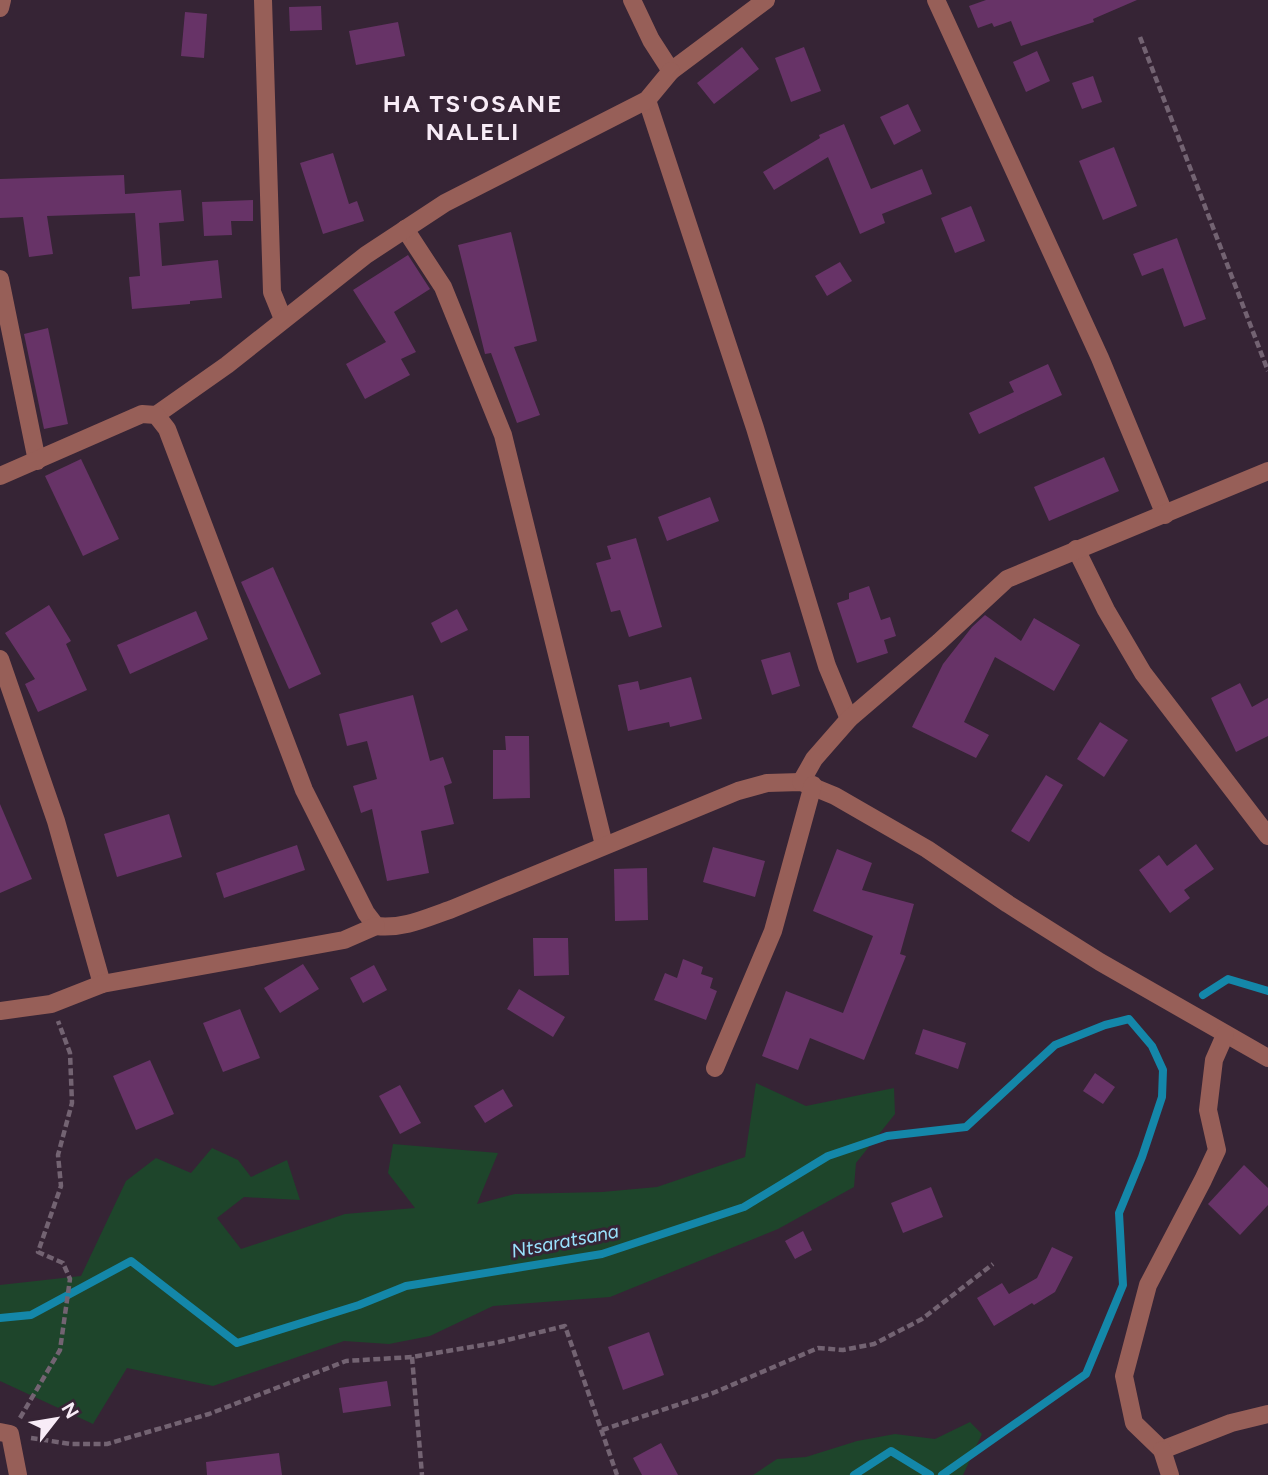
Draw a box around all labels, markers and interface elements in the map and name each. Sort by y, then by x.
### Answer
district label: HA TS'OSANE NALELI [383,89,563,146]
water label: Ntsaratsana [509,1219,621,1263]
north arrow [21,1384,91,1454]
text: N [57,1398,84,1423]

